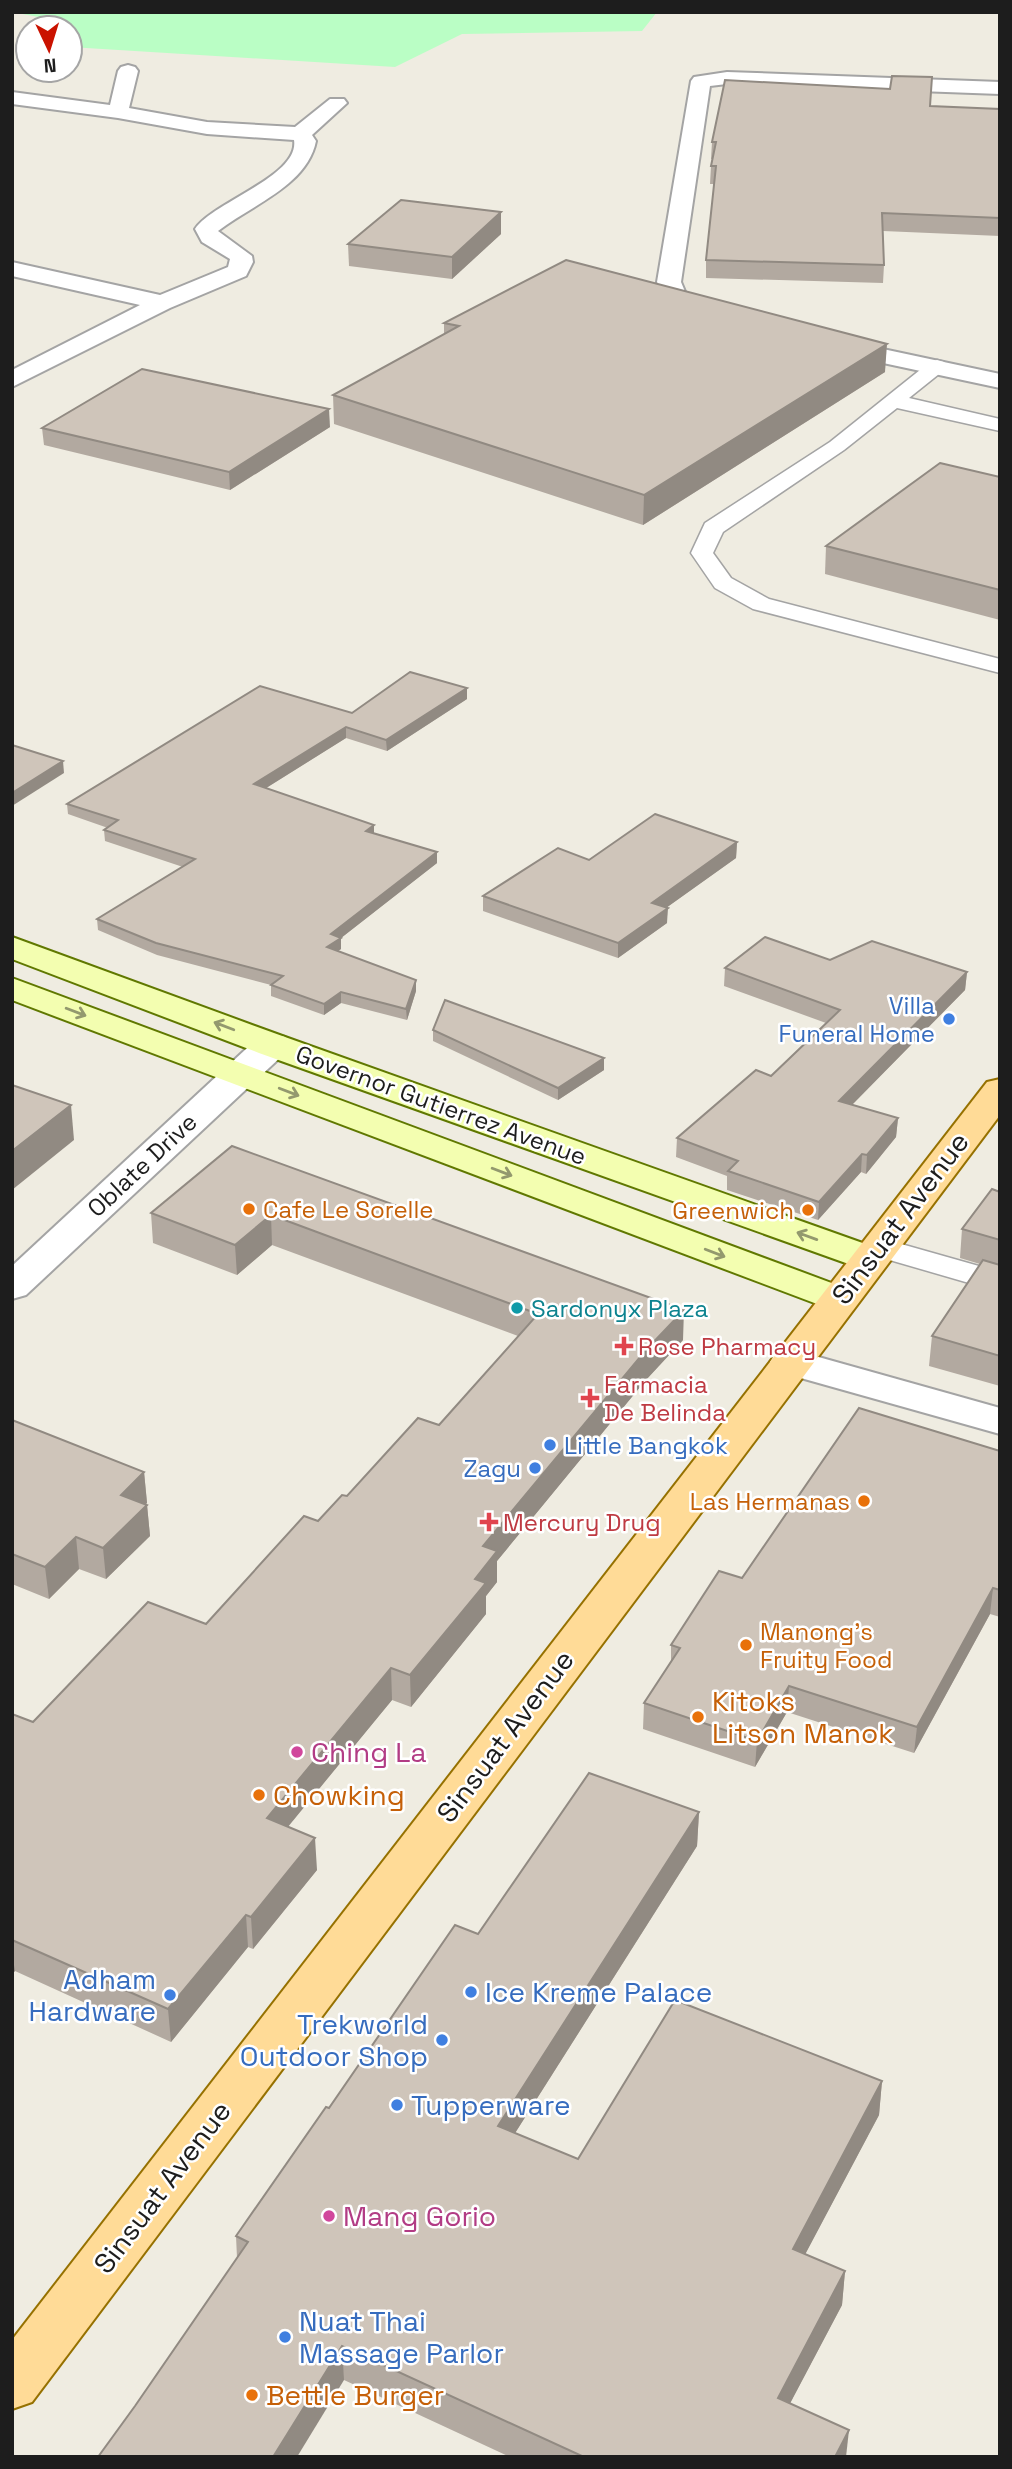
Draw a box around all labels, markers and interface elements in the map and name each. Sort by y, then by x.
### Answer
north arrow [14,14,84,84]
text: N [43,53,57,78]
place label: Villa Funeral Home [779,990,935,1049]
one-way arrow [65,1007,87,1020]
marker: Villa Funeral Home [941,1011,957,1027]
one-way arrow [213,1019,235,1032]
street label: Governor Gutierrez Avenue [292,1038,590,1172]
one-way arrow [278,1087,300,1100]
street label: Oblate Drive [81,1106,203,1224]
street label: Sinsuat Avenue [823,1125,977,1311]
one-way arrow [491,1167,513,1180]
place label: Cafe Le Sorelle [263,1194,434,1225]
place label: Greenwich [672,1195,794,1226]
marker: Cafe Le Sorelle [241,1201,257,1217]
marker: Greenwich [800,1202,816,1218]
one-way arrow [796,1229,818,1241]
one-way arrow [704,1247,725,1260]
place label: Sardonyx Plaza [531,1293,709,1324]
marker: Sardonyx Plaza [509,1300,525,1316]
place label: Rose Pharmacy [638,1331,816,1362]
marker: Rose Pharmacy [616,1338,632,1354]
place label: Farmacia De Belinda [604,1369,726,1428]
marker: Farmacia De Belinda [582,1390,598,1406]
place label: Little Bangkok [564,1430,728,1461]
marker: Little Bangkok [542,1437,558,1453]
place label: Zagu [464,1453,521,1484]
marker: Zagu [527,1460,543,1476]
place label: Las Hermanas [690,1486,850,1517]
marker: Las Hermanas [856,1493,872,1509]
place label: Mercury Drug [503,1507,661,1538]
marker: Mercury Drug [481,1514,497,1530]
place label: Manong's Fruity Food [760,1616,892,1675]
marker: Manong's Fruity Food [738,1637,754,1653]
street label: Sinsuat Avenue [428,1643,582,1829]
place label: Kitoks Litson Manok [712,1683,893,1751]
marker: Kitoks Litson Manok [690,1709,706,1725]
place label: Ching La [311,1734,427,1770]
marker: Ching La [289,1744,305,1760]
place label: Chowking [273,1777,405,1813]
marker: Chowking [251,1787,267,1803]
place label: Adham Hardware [29,1961,156,2029]
place label: Ice Kreme Palace [485,1974,712,2010]
marker: Ice Kreme Palace [463,1984,479,2000]
marker: Adham Hardware [162,1987,178,2003]
place label: Trekworld Outdoor Shop [240,2006,428,2074]
marker: Trekworld Outdoor Shop [434,2032,450,2048]
place label: Tupperware [411,2087,571,2123]
street label: Sinsuat Avenue [85,2094,239,2280]
marker: Tupperware [389,2097,405,2113]
place label: Mang Gorio [343,2198,496,2234]
marker: Mang Gorio [321,2208,337,2224]
place label: Nuat Thai Massage Parlor [299,2303,504,2371]
marker: Nuat Thai Massage Parlor [277,2329,293,2345]
place label: Bettle Burger [266,2377,444,2413]
marker: Bettle Burger [244,2387,260,2403]

